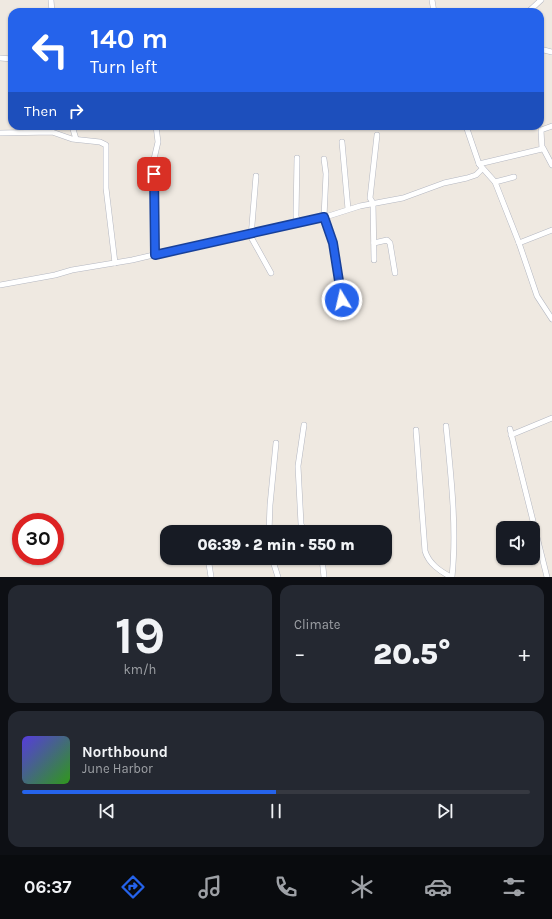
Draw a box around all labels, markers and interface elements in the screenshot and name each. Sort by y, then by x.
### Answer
text: 140 m [90,22,168,55]
icon: left [24,24,76,76]
text: Turn left [90,56,158,78]
icon: right [65,100,87,122]
text: Then [24,102,57,120]
pin [137,157,171,191]
icon: arrive [143,163,165,185]
position arrow [321,279,363,321]
speed limit sign: 30 [12,513,64,565]
map controls [496,521,540,565]
button: sound [496,521,540,565]
text: 06:39 · 2 min · 550 m [197,536,355,554]
text: 19 [115,605,165,666]
text: Climate [294,617,340,632]
text: 20.5° [373,636,451,672]
text: − [294,641,306,667]
text: + [518,641,530,667]
text: km/h [124,662,156,677]
text: Northbound [82,743,168,761]
text: June Harbor [82,761,153,776]
icon: previous [96,800,118,822]
icon: pause [265,800,287,822]
icon: next [434,800,456,822]
icon: directions [119,873,147,901]
icon: music [196,873,224,901]
icon: phone [272,873,300,901]
icon: climate [348,873,376,901]
icon: car [424,873,452,901]
icon: filters [500,873,528,901]
text: 06:37 [24,876,71,898]

